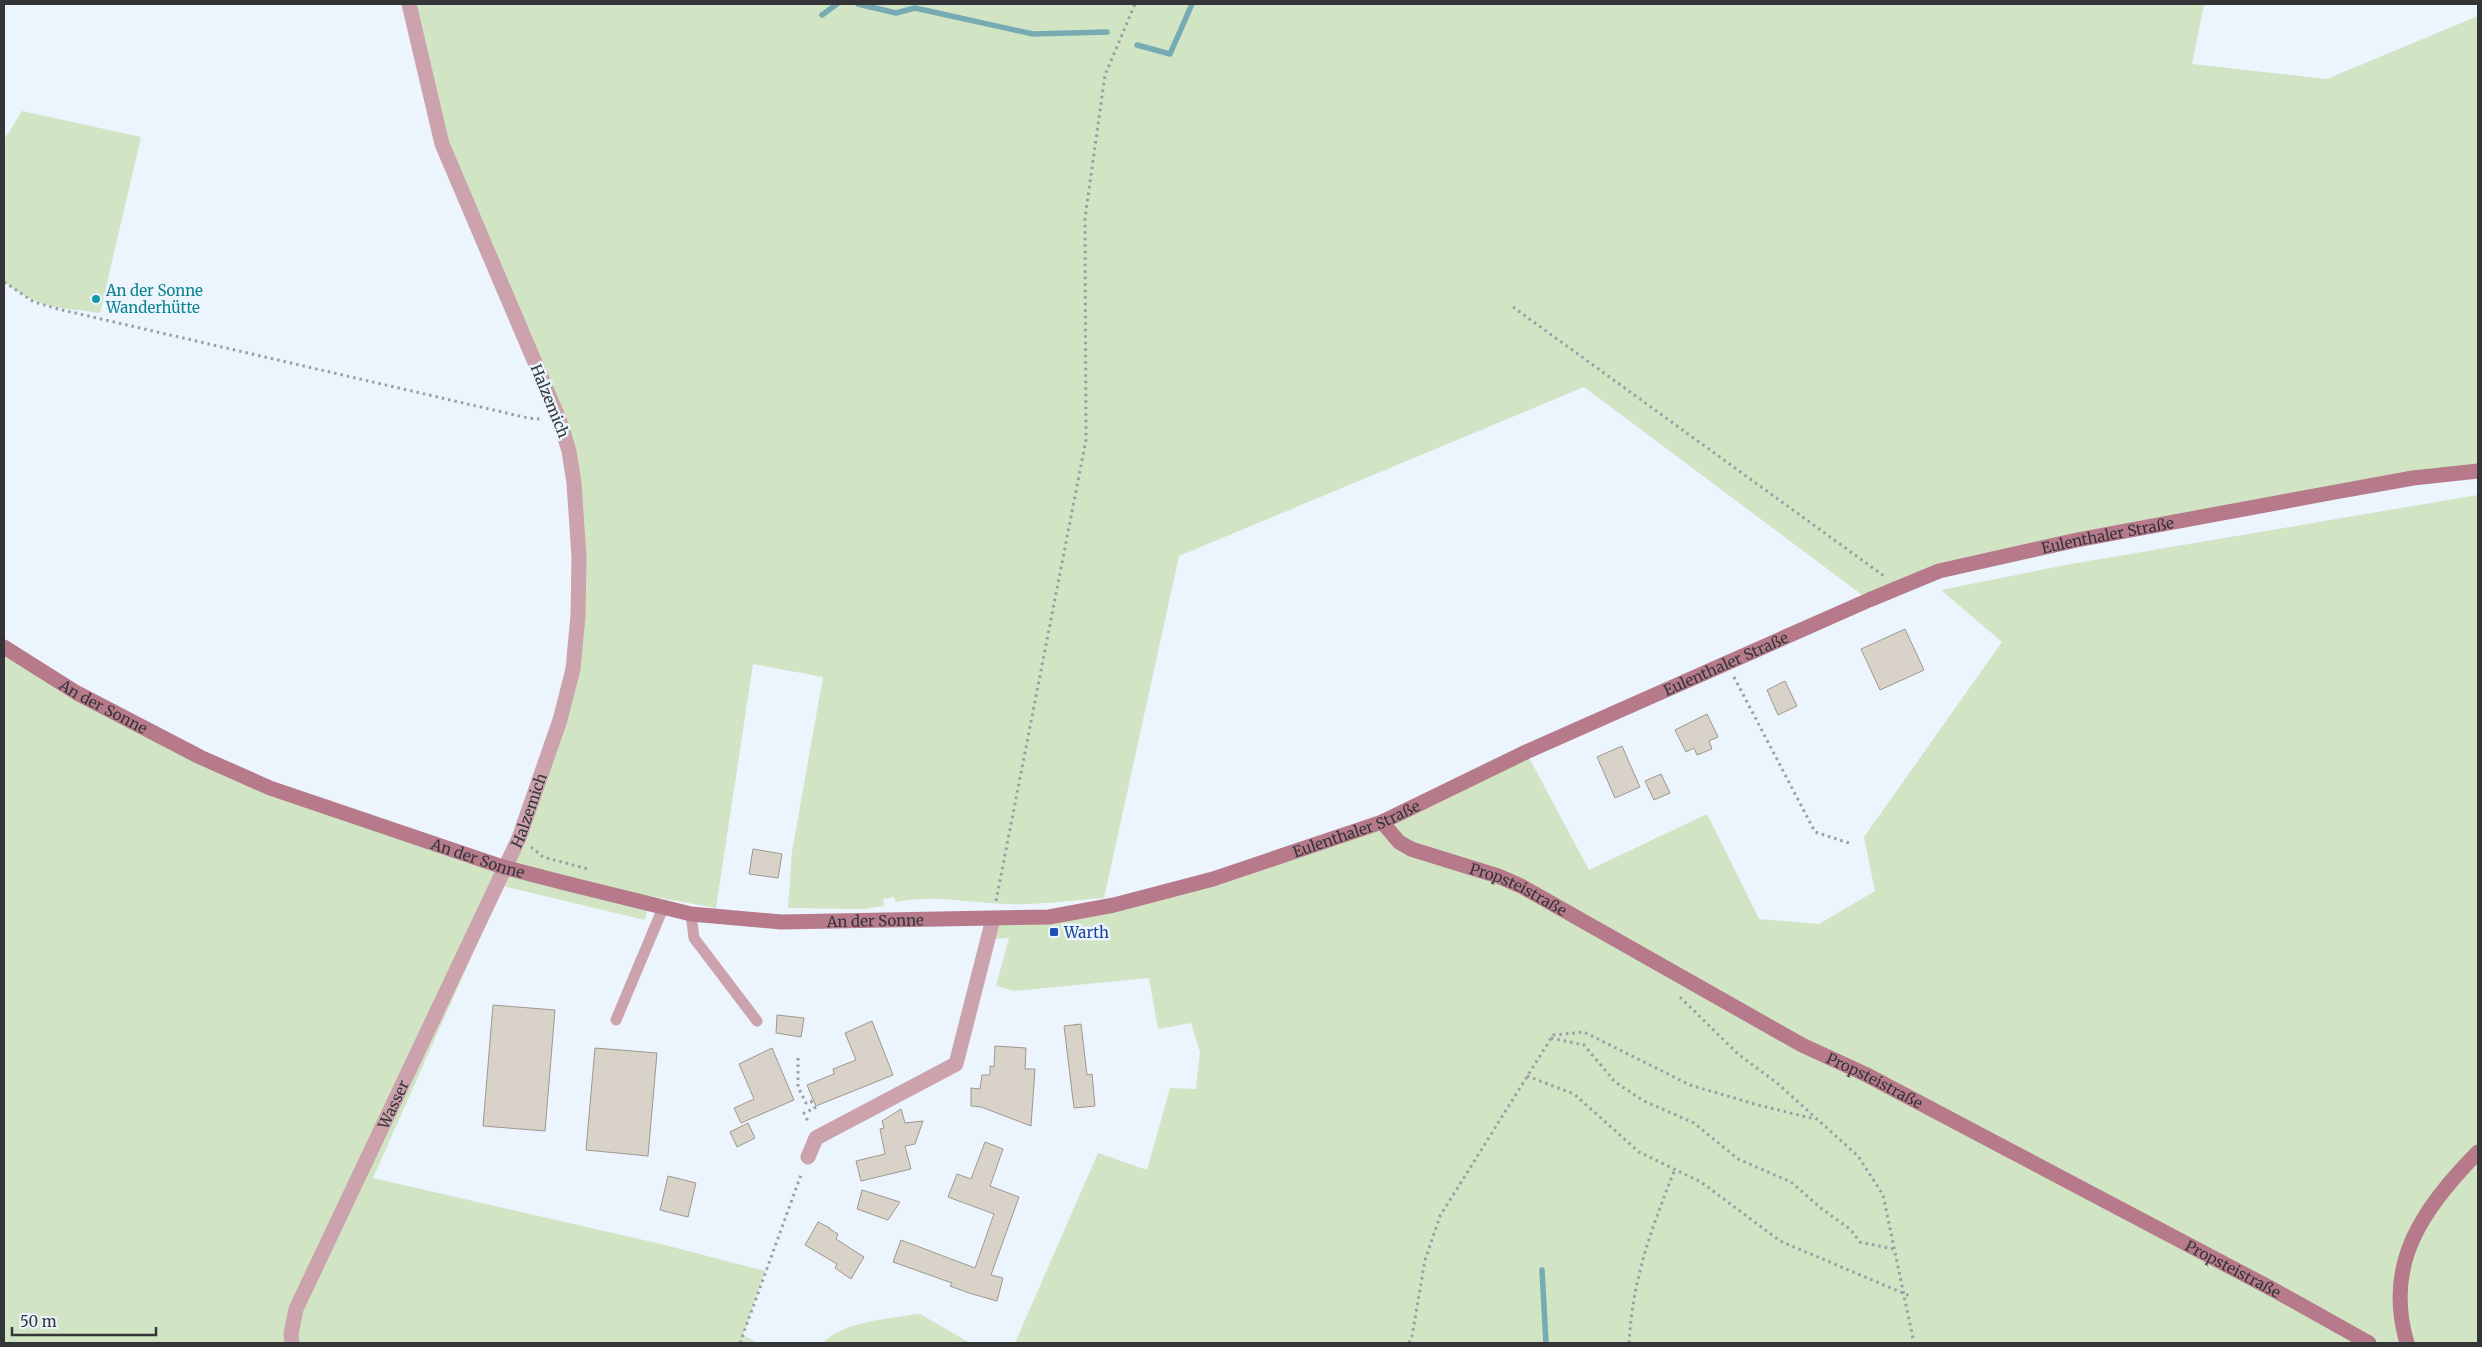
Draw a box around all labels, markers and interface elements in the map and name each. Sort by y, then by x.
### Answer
place label: An der Sonne Wanderhütte [105,281,203,317]
marker: An der Sonne Wanderhütte [90,293,102,305]
street label: Halzemich [527,361,573,441]
street label: Eulenthaler Straße [2039,513,2176,557]
street label: Eulenthaler Straße [1660,627,1791,700]
street label: An der Sonne [55,674,151,738]
street label: Halzemich [506,770,550,851]
street label: Eulenthaler Straße [1290,796,1423,861]
street label: An der Sonne [428,834,527,882]
street label: Propsteistraße [1468,858,1571,920]
street label: An der Sonne [826,910,924,931]
place label: Warth [1063,923,1109,942]
marker: Warth [1048,926,1060,938]
street label: Propsteistraße [1824,1048,1926,1112]
street label: Wasser [373,1077,413,1133]
street label: Propsteistraße [2182,1235,2285,1302]
scale bar [12,1304,156,1336]
text: 50 m [20,1312,57,1331]

